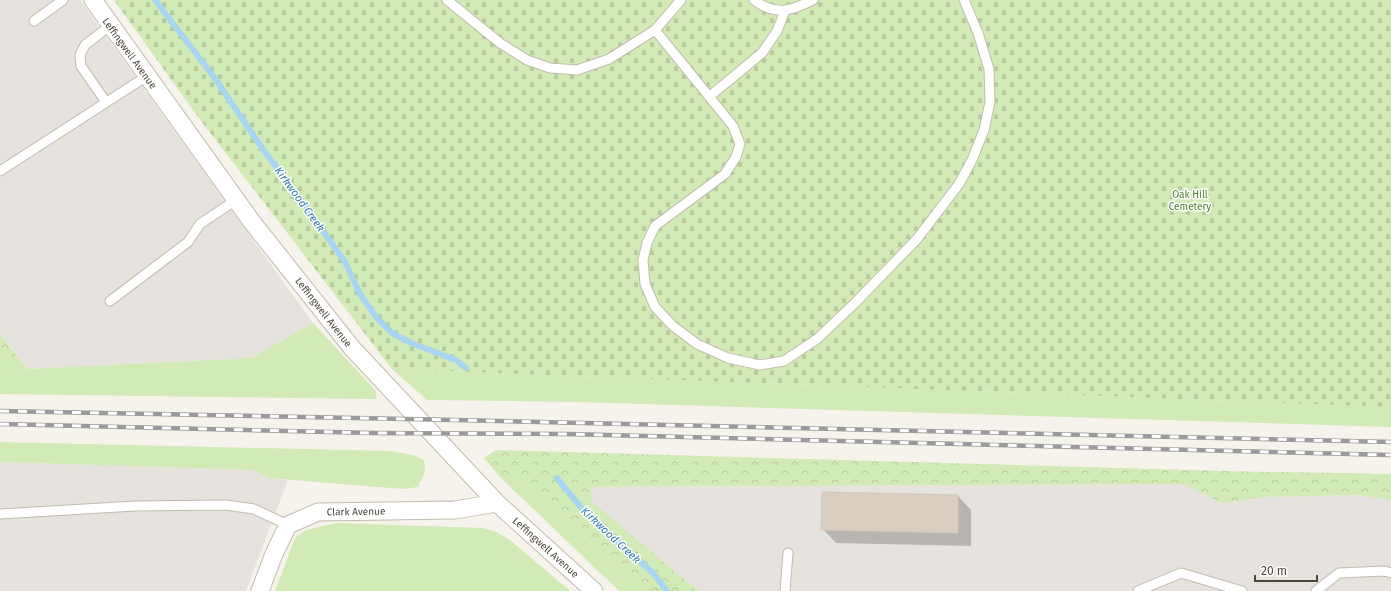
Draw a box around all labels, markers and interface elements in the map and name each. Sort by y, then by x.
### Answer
street label: Leffingwell Avenue [99,16,159,91]
water label: Kirkwood Creek [272,164,327,234]
park label: Oak Hill Cemetery [1169,189,1211,213]
street label: Leffingwell Avenue [292,276,354,350]
water label: Kirkwood Creek [578,504,643,566]
street label: Clark Avenue [327,505,385,519]
street label: Leffingwell Avenue [510,515,581,581]
scale bar [1255,557,1317,583]
text: 20 m [1261,564,1287,578]

